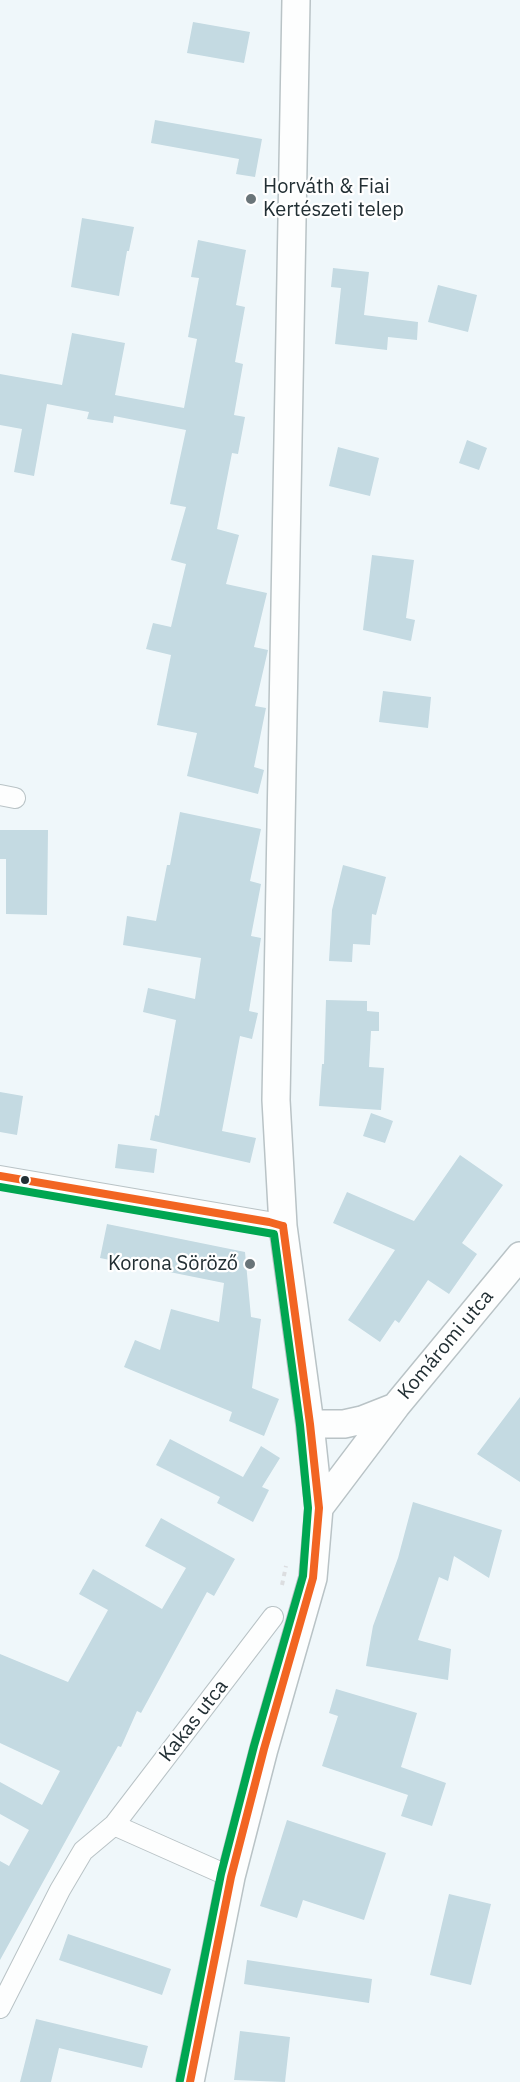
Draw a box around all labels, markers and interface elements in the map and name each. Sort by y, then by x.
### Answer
place label: Horváth & Fiai Kertészeti telep [263,175,404,222]
marker: Horváth & Fiai Kertészeti telep [244,192,258,206]
unlabelled marker [19,1174,31,1186]
place label: Korona Söröző [108,1252,238,1276]
marker: Korona Söröző [243,1257,257,1271]
street label: Komáromi utca [393,1285,499,1405]
street label: Kakas utca [154,1675,234,1767]

